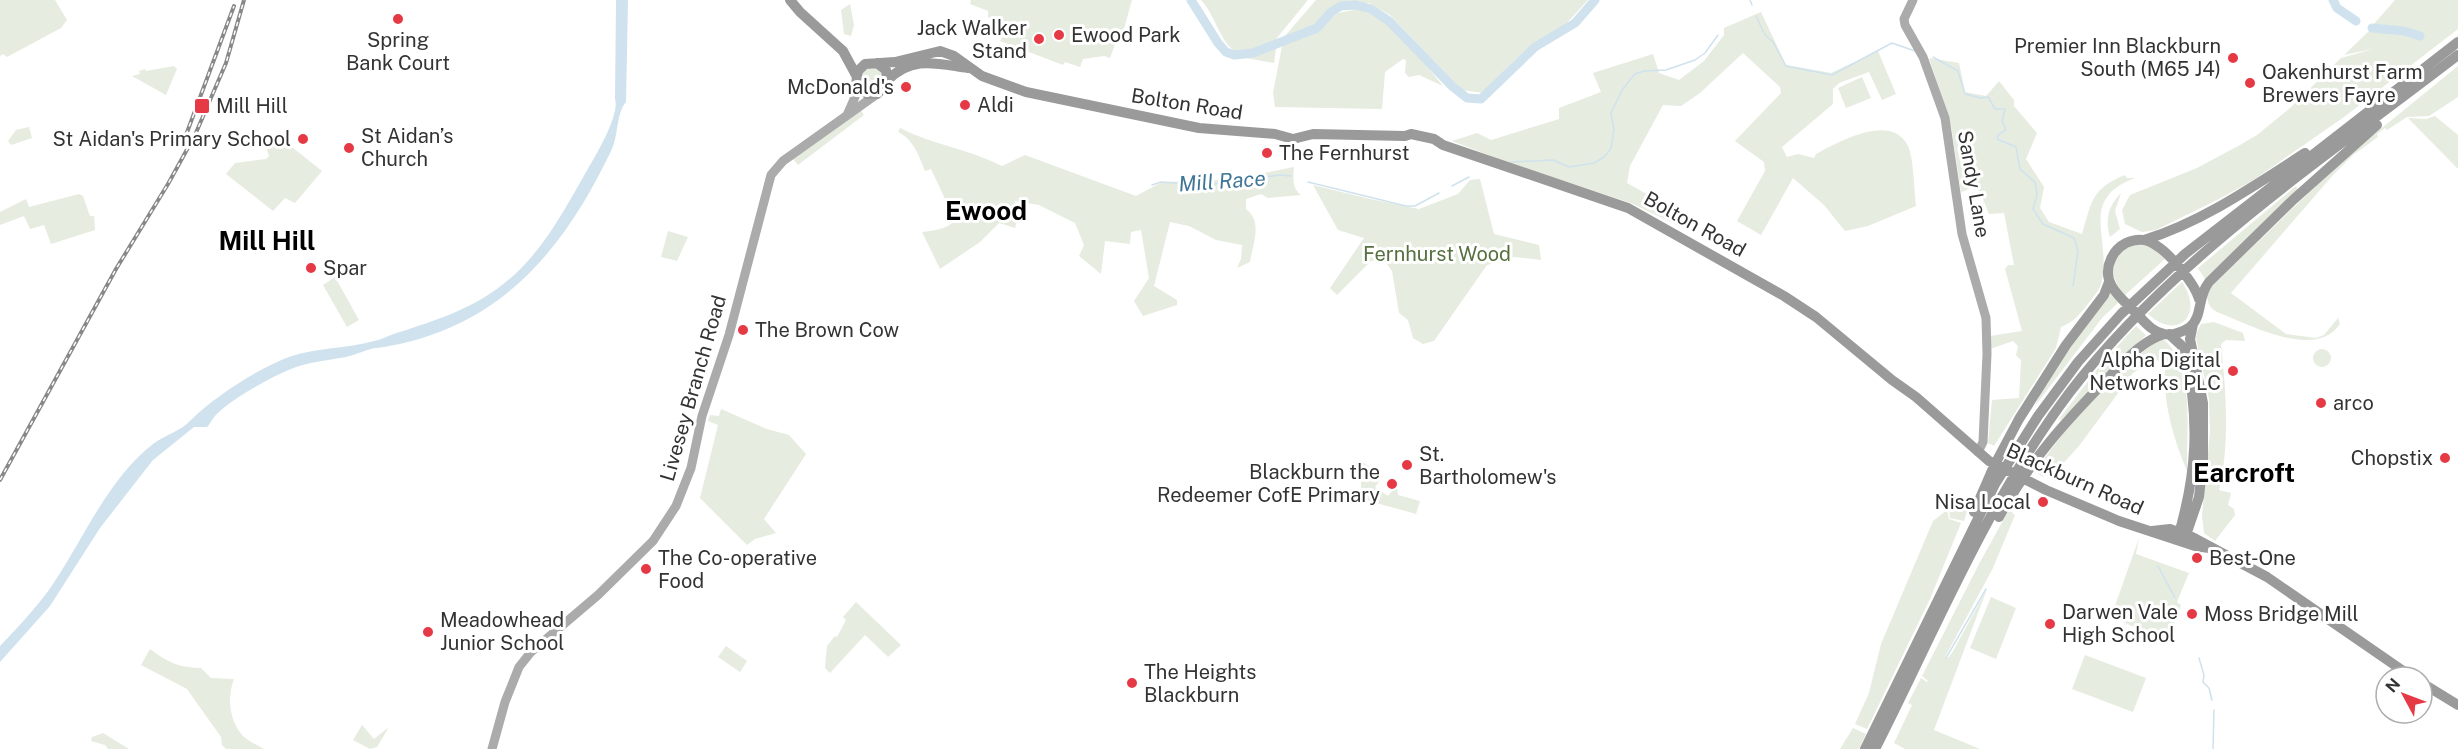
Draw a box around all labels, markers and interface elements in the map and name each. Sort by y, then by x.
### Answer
marker: Spring Bank Court [391,12,405,26]
place label: Jack Walker Stand [917,16,1027,63]
place label: Ewood Park [1071,23,1181,47]
place label: Spring Bank Court [346,28,450,75]
marker: Ewood Park [1052,28,1066,42]
marker: Jack Walker Stand [1032,32,1046,46]
place label: Premier Inn Blackburn South (M65 J4) [2014,34,2221,81]
marker: Premier Inn Blackburn South (M65 J4) [2226,51,2240,65]
place label: Oakenhurst Farm Brewers Fayre [2262,60,2423,107]
place label: McDonald's [787,75,894,99]
marker: Oakenhurst Farm Brewers Fayre [2243,76,2257,90]
marker: McDonald's [899,80,913,94]
street label: Bolton Road [1129,83,1245,125]
place label: Aldi [977,93,1014,117]
place label: Mill Hill [216,94,288,118]
marker: Mill Hill [193,97,211,115]
marker: Aldi [958,98,972,112]
place label: St Aidan’s Church [361,124,453,171]
place label: St Aidan's Primary School [53,127,291,151]
street label: Sandy Lane [1953,128,1995,240]
marker: St Aidan's Primary School [296,132,310,146]
marker: St Aidan’s Church [342,141,356,155]
place label: The Fernhurst [1279,141,1409,165]
marker: The Fernhurst [1260,146,1274,160]
water label: Mill Race [1178,165,1266,197]
street label: Bolton Road [1640,186,1750,262]
district label: Ewood [945,195,1027,226]
district label: Mill Hill [218,225,316,256]
park label: Fernhurst Wood [1363,242,1511,266]
place label: Spar [323,256,367,280]
marker: Spar [304,261,318,275]
street label: Livesey Branch Road [655,292,731,484]
place label: The Brown Cow [755,318,900,342]
marker: The Brown Cow [736,323,750,337]
place label: Alpha Digital Networks PLC [2089,348,2221,395]
marker: Alpha Digital Networks PLC [2226,364,2240,378]
place label: arco [2333,391,2374,415]
marker: arco [2314,396,2328,410]
street label: Blackburn Road [2003,438,2147,520]
place label: St. Bartholomew's [1419,442,1556,489]
place label: Chopstix [2351,446,2433,470]
marker: Chopstix [2438,451,2452,465]
district label: Earcroft [2193,457,2295,488]
marker: St. Bartholomew's [1400,458,1414,472]
place label: Blackburn the Redeemer CofE Primary [1157,460,1380,507]
marker: Blackburn the Redeemer CofE Primary [1385,477,1399,491]
place label: Nisa Local [1935,490,2031,514]
marker: Nisa Local [2036,495,2050,509]
place label: The Co-operative Food [658,546,817,593]
place label: Best-One [2209,546,2296,570]
marker: Best-One [2190,551,2204,565]
marker: The Co-operative Food [639,562,653,576]
place label: Darwen Vale High School [2062,600,2178,647]
place label: Moss Bridge Mill [2204,602,2359,626]
marker: Moss Bridge Mill [2185,607,2199,621]
place label: Meadowhead Junior School [440,608,564,655]
marker: Darwen Vale High School [2043,617,2057,631]
marker: Meadowhead Junior School [421,625,435,639]
place label: The Heights Blackburn [1144,660,1256,707]
north arrow [2374,665,2434,725]
text: N [2382,675,2404,696]
marker: The Heights Blackburn [1125,676,1139,690]

